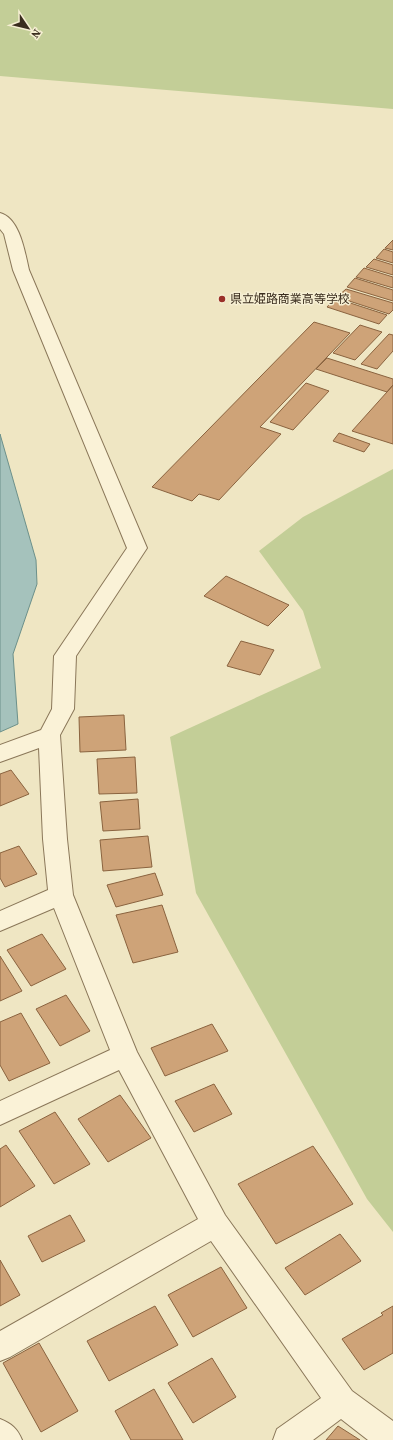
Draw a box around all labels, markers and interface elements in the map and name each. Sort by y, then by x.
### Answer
north arrow [8,8,48,48]
text: N [27,26,44,41]
place label: 県立姫路商業高等学校 [230,291,350,307]
marker: 県立姫路商業高等学校 [217,294,227,304]

